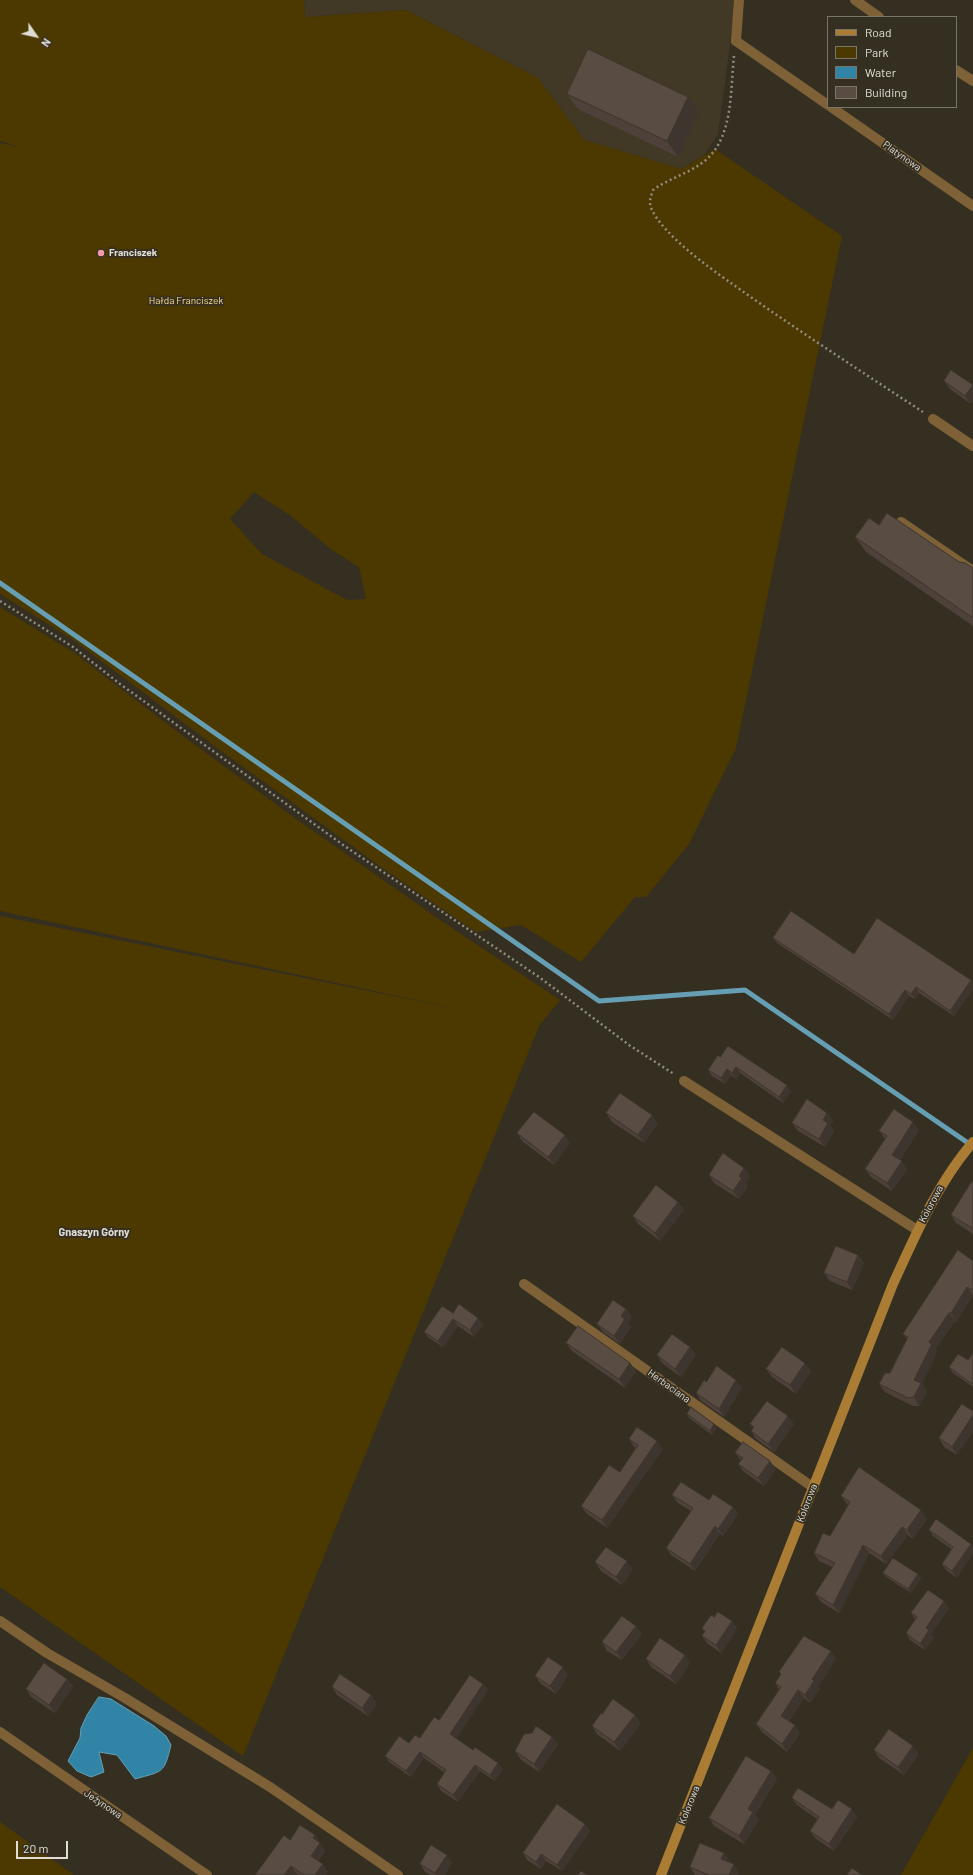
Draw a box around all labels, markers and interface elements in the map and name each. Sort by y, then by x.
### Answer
north arrow [16,16,56,56]
legend [827,16,957,108]
text: Road [865,25,892,39]
text: N [39,36,54,50]
text: Park [865,45,889,59]
text: Water [865,65,896,79]
text: Building [865,85,907,99]
street label: Platynowa [880,138,924,174]
place label: Franciszek [109,247,157,259]
marker: Franciszek [96,248,106,258]
park label: Hałda Franciszek [149,295,223,307]
street label: Kolorowa [916,1183,946,1225]
district label: Gnaszyn Górny [58,1225,130,1239]
street label: Herbaciana [645,1367,693,1405]
street label: Kolorowa [794,1482,820,1524]
street label: Kolorowa [676,1784,702,1826]
street label: Jeżynowa [82,1787,124,1821]
scale bar [18,1833,70,1859]
text: 20 m [23,1841,49,1855]

